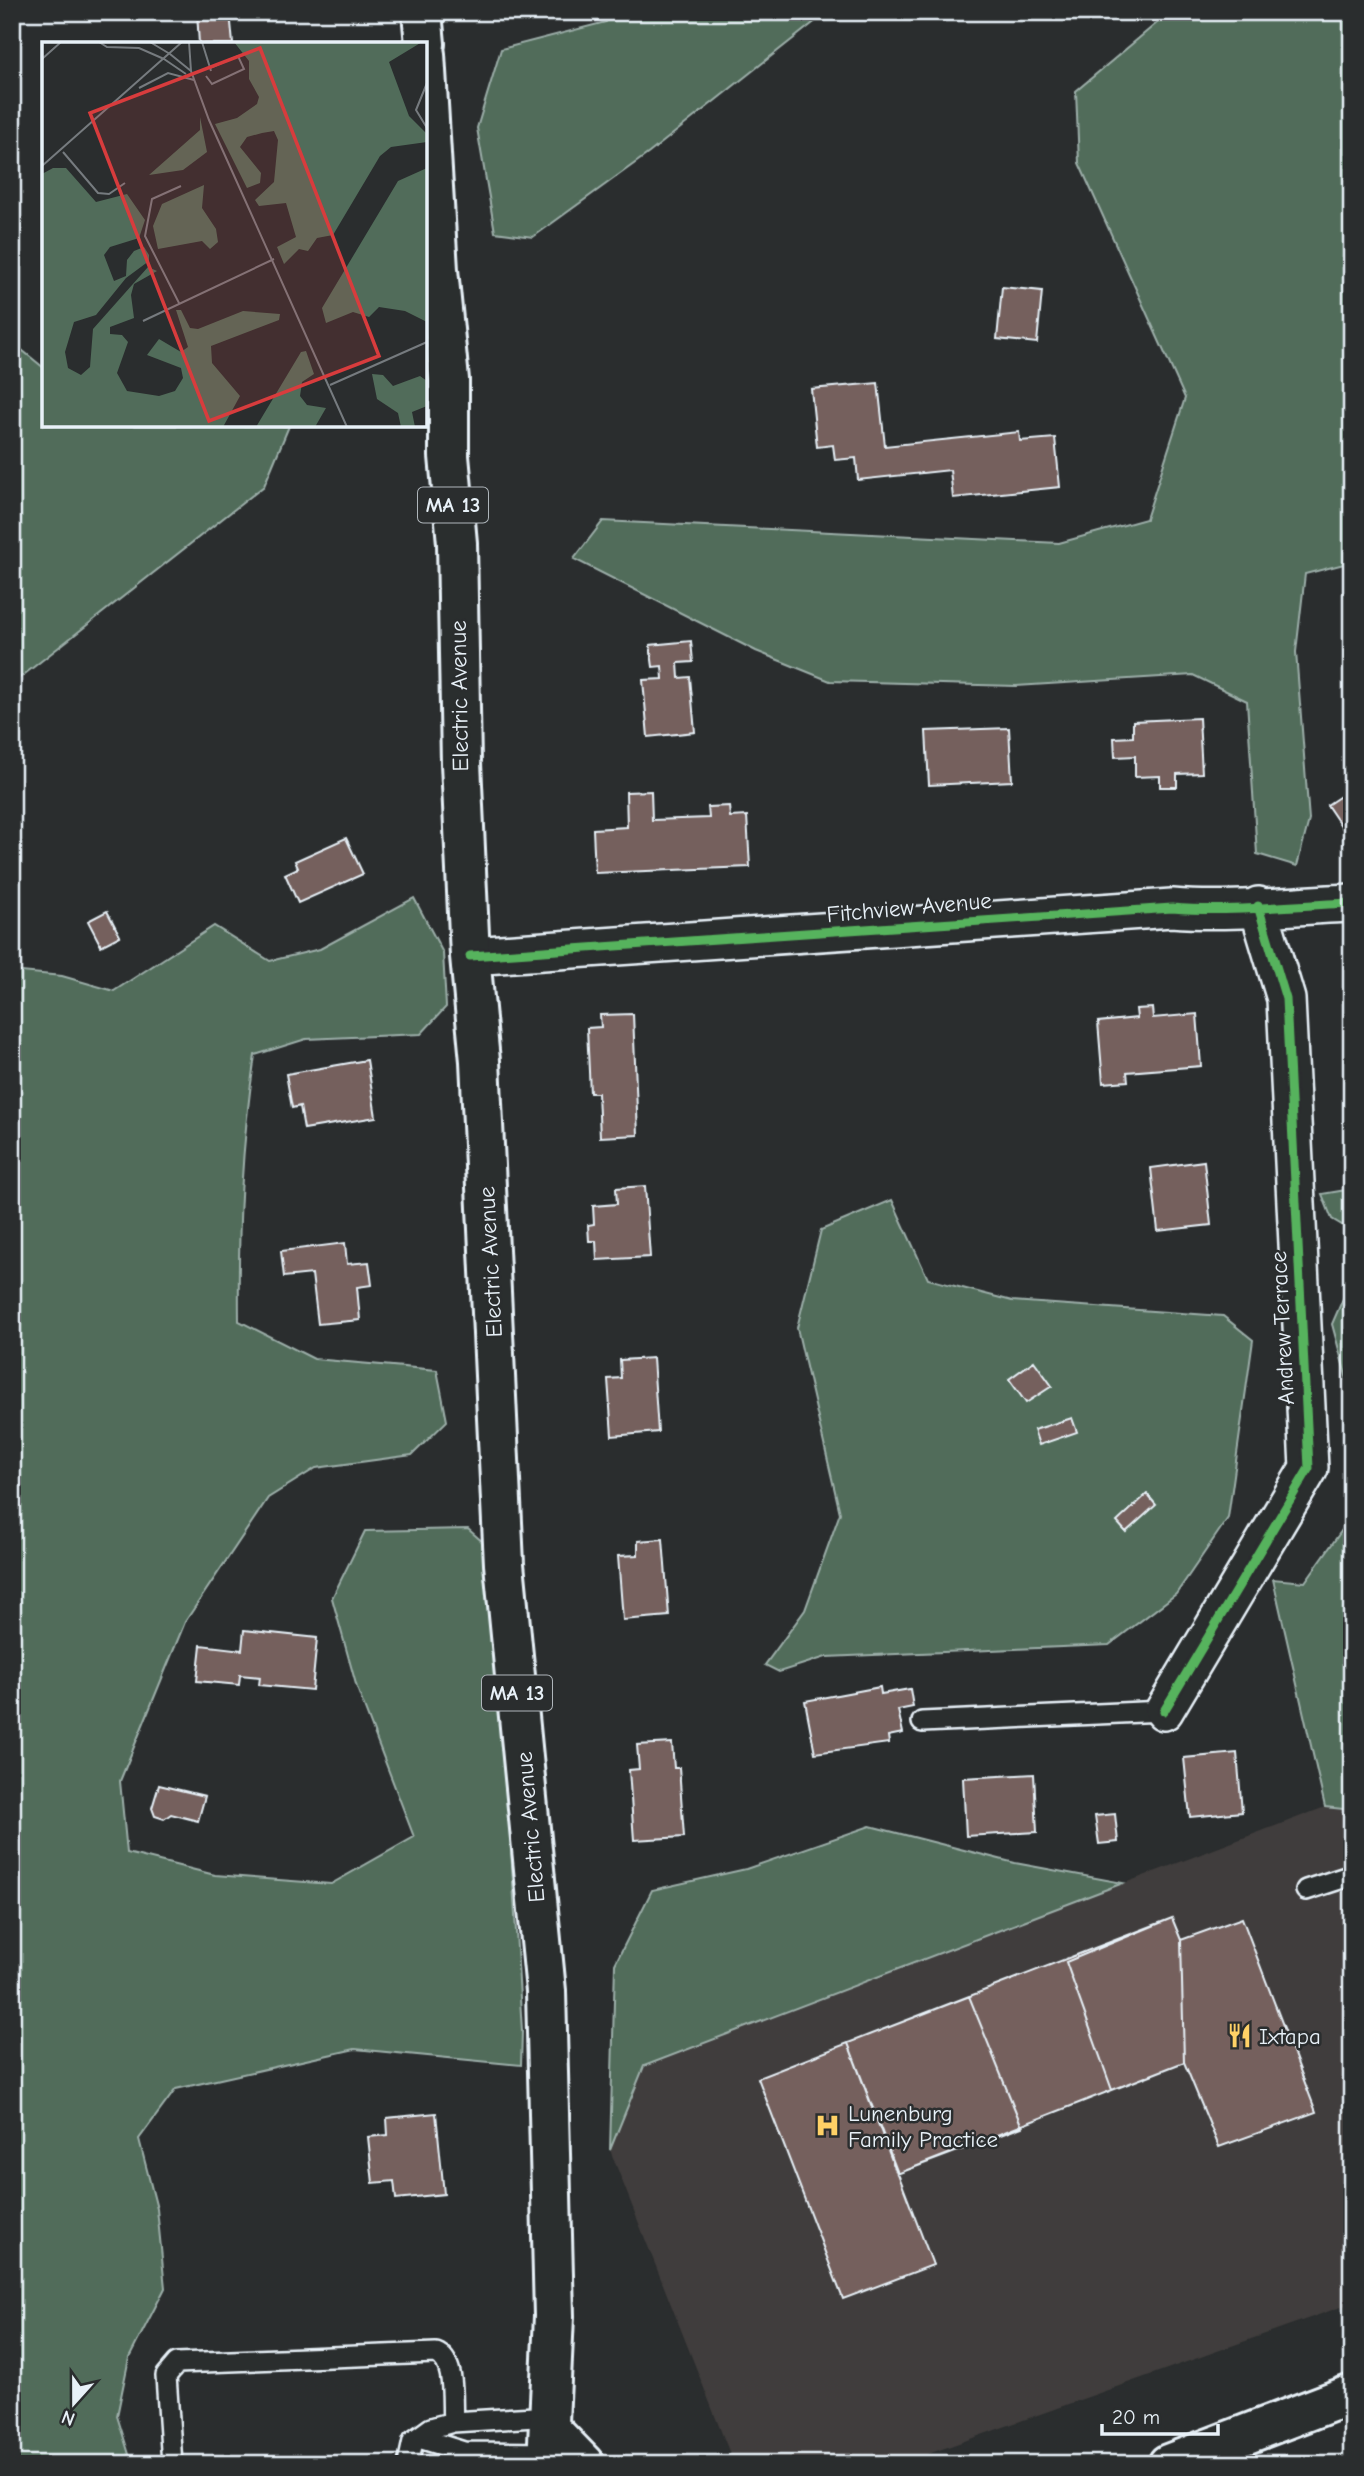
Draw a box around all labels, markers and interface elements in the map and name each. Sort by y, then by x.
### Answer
inset map [42,42,427,427]
road number: MA 13 [418,488,488,522]
street label: Electric Avenue [445,620,474,772]
street label: Fitchview Avenue [825,887,993,928]
street label: Electric Avenue [473,1186,508,1338]
street label: Andrew Terrace [1265,1250,1300,1406]
road number: MA 13 [482,1676,552,1710]
street label: Electric Avenue [510,1750,551,1903]
restaurant icon: Ixtapa [1225,2022,1253,2050]
place label: Ixtapa [1259,2023,1321,2050]
place label: Lunenburg Family Practice [848,2100,998,2153]
hospital icon: Lunenburg Family Practice [814,2112,842,2140]
north arrow [38,2368,108,2438]
scale bar [1102,2392,1217,2436]
text: N [59,2405,78,2430]
text: 20 m [1112,2405,1160,2429]

